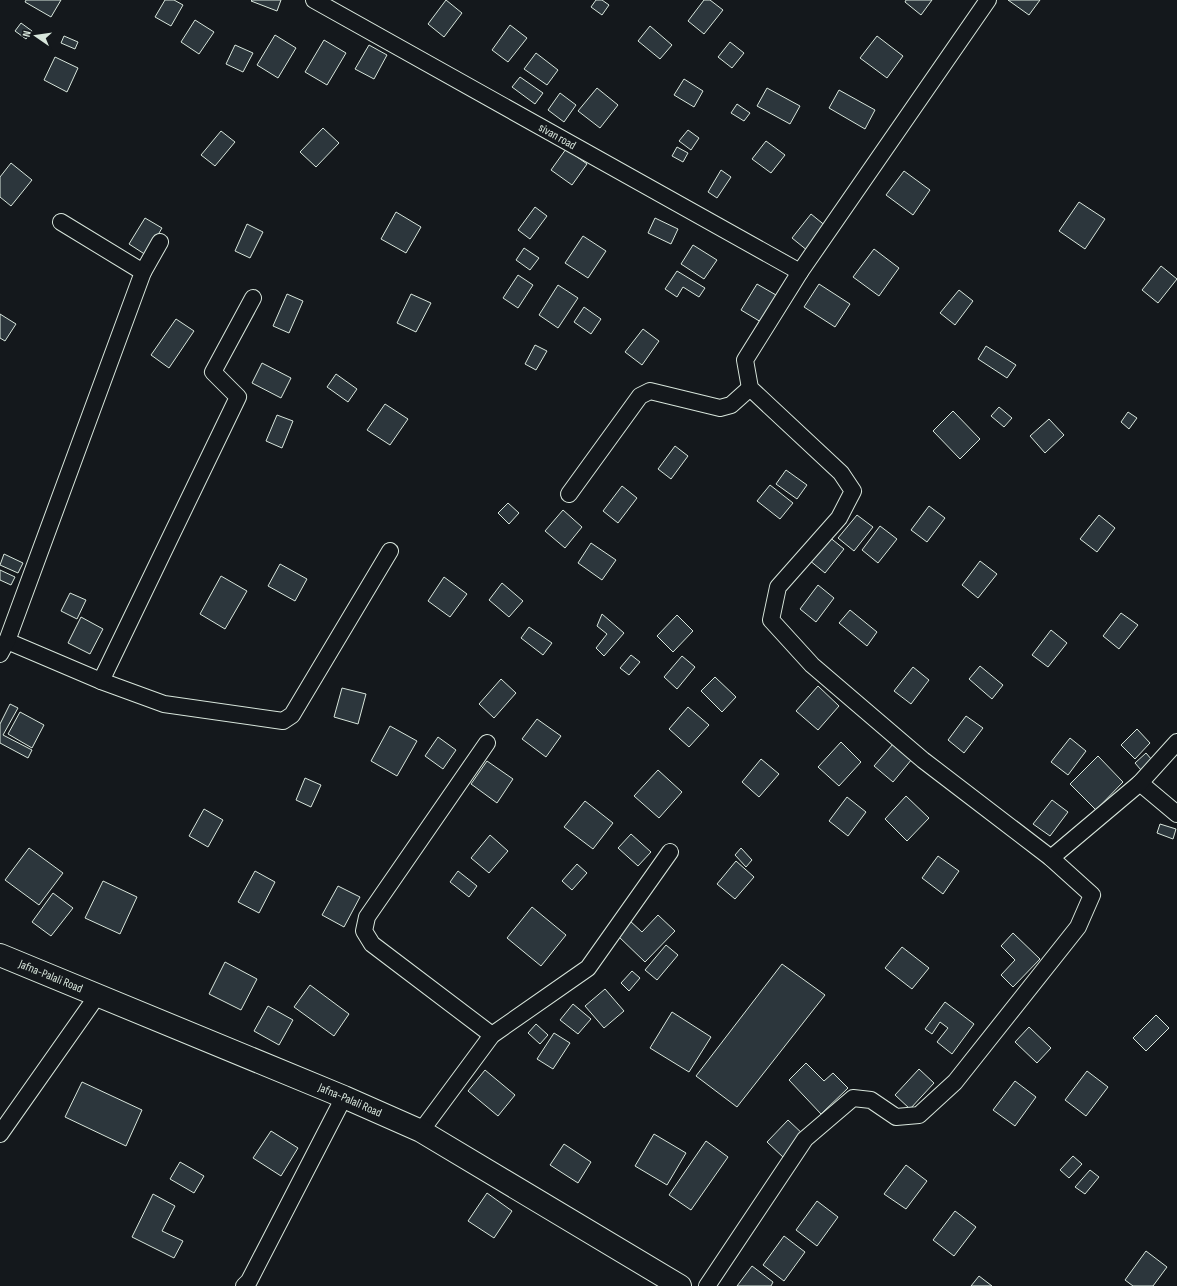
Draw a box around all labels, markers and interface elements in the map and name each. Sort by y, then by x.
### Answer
north arrow [16,16,56,56]
text: N [20,29,34,38]
street label: sivan road [536,120,579,153]
street label: Jafna-Palali Road [16,956,85,996]
street label: Jafna-Palali Road [315,1080,384,1121]

